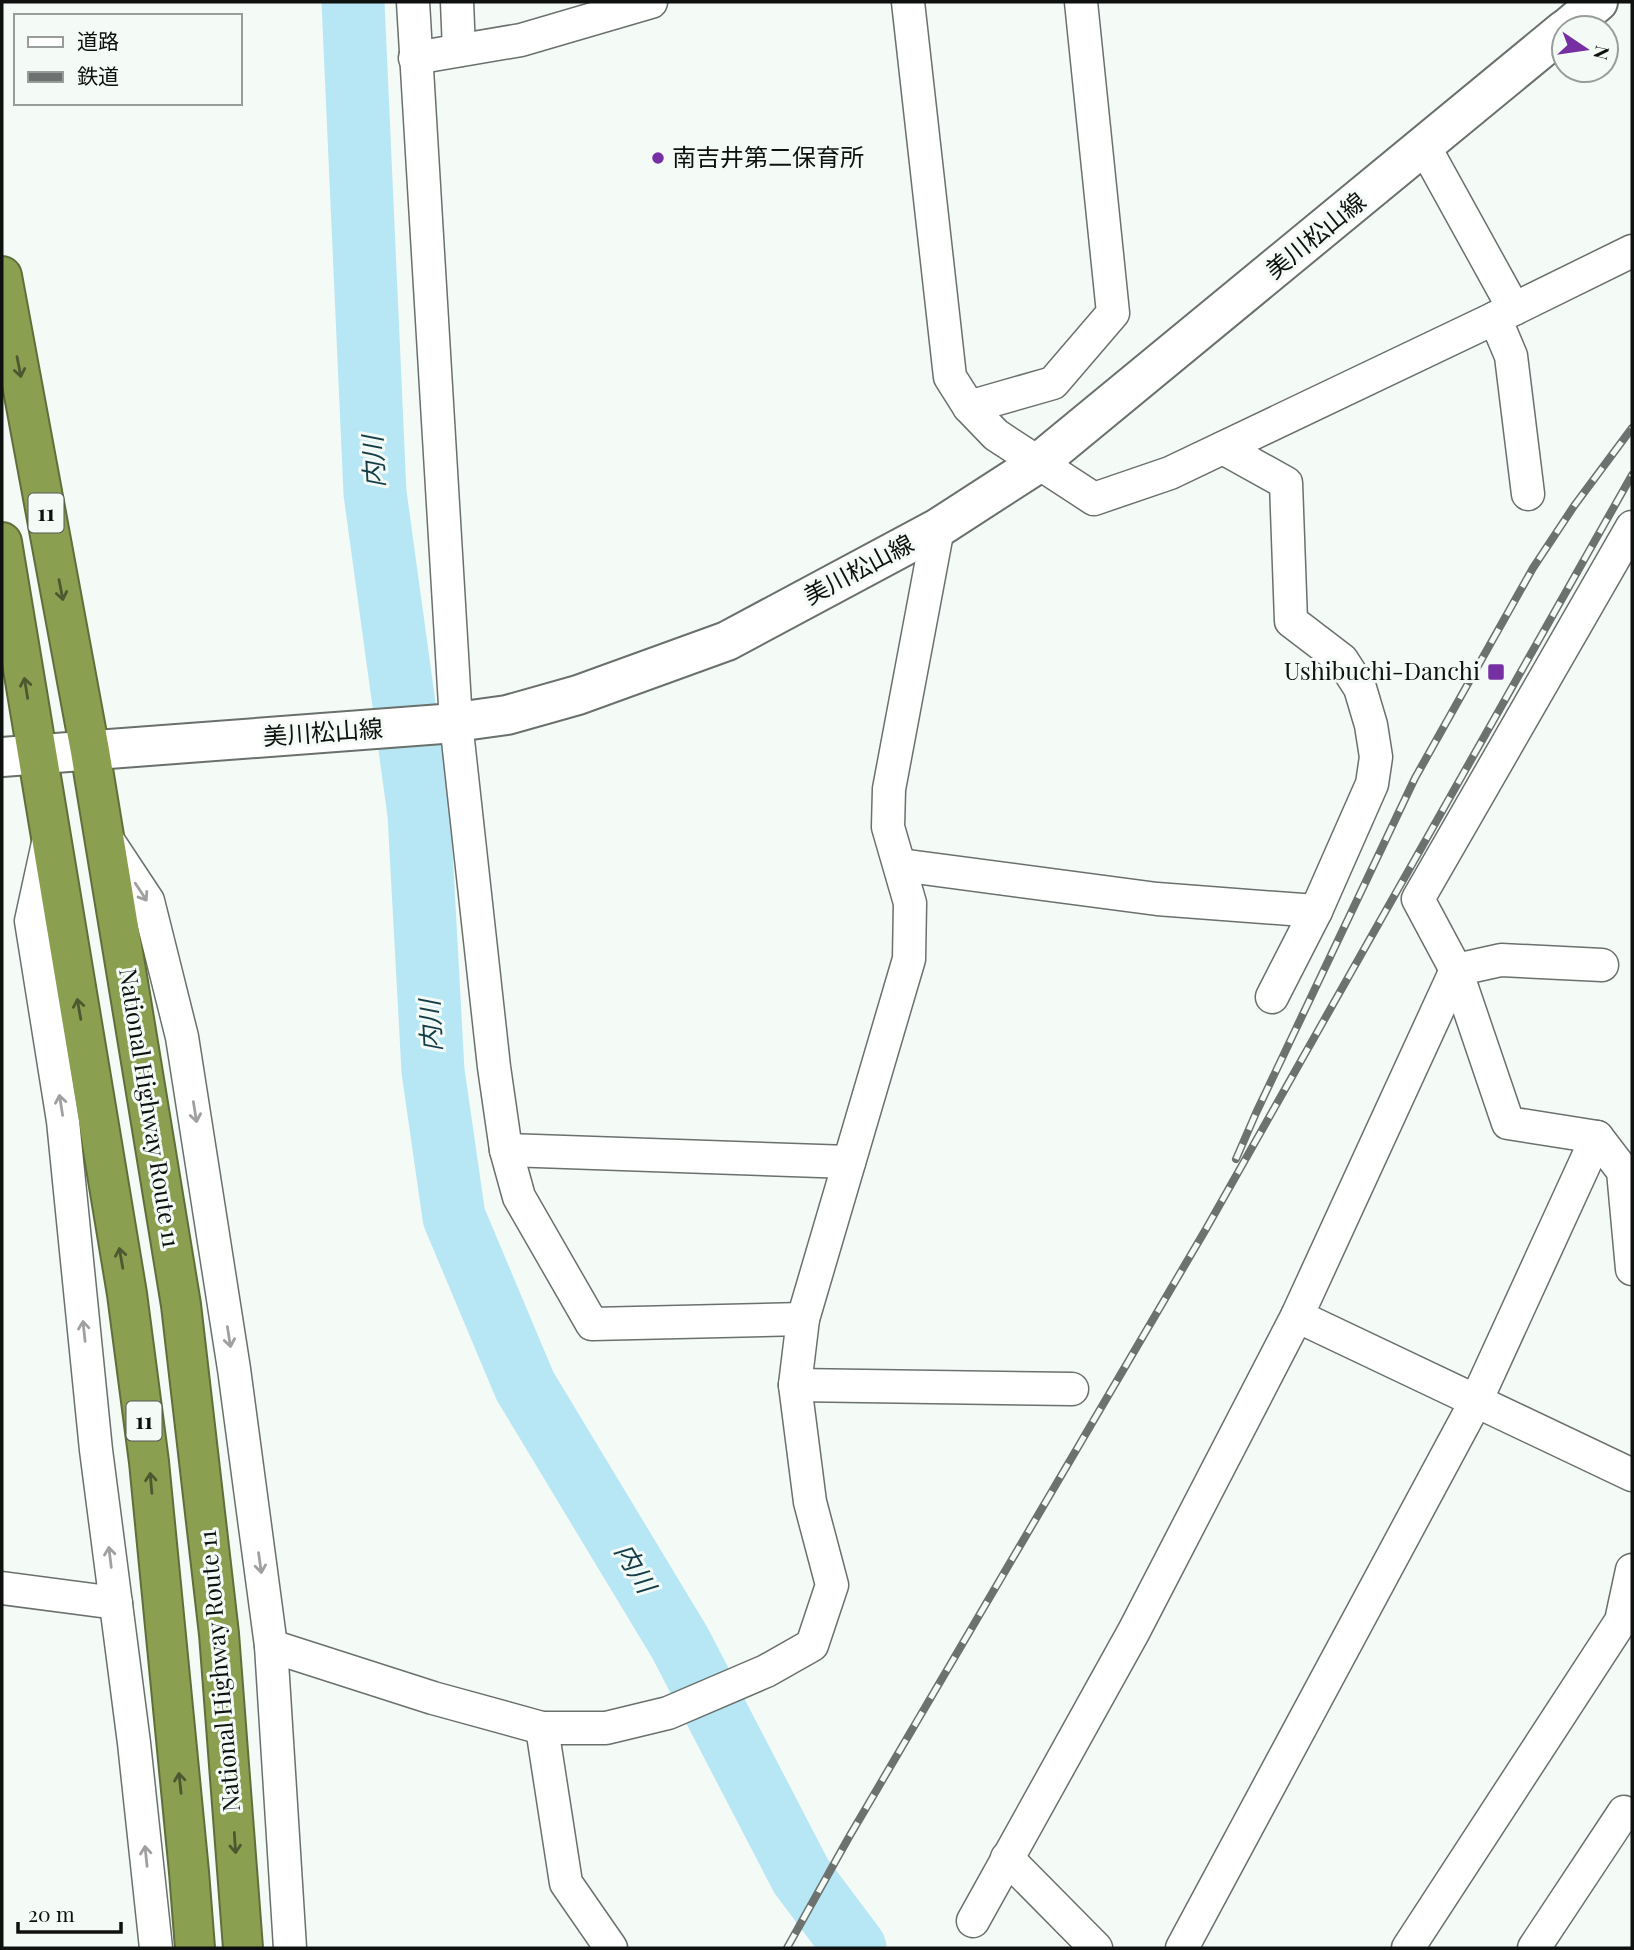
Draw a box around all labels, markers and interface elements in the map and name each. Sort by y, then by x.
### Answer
legend [14,14,242,105]
north arrow [1550,14,1620,84]
text: 道路 [77,26,119,54]
text: N [1588,43,1617,63]
text: 鉄道 [77,61,119,89]
place label: 南吉井第二保育所 [672,140,864,172]
marker: 南吉井第二保育所 [650,150,666,166]
street label: 美川松山線 [1258,184,1371,285]
one-way arrow [13,355,26,378]
water label: 内川 [354,432,391,489]
road number: 11 [28,494,64,533]
street label: 美川松山線 [798,526,919,611]
one-way arrow [55,578,69,601]
place label: Ushibuchi-Danchi [1284,654,1480,686]
marker: Ushibuchi-Danchi [1486,662,1506,682]
one-way arrow [19,677,32,700]
street label: 美川松山線 [262,711,384,751]
one-way arrow [134,882,149,901]
street label: National Highway Route 11 [113,966,189,1250]
water label: 内川 [411,996,448,1053]
one-way arrow [72,998,85,1021]
one-way arrow [54,1094,67,1117]
one-way arrow [189,1100,202,1123]
one-way arrow [114,1247,127,1270]
one-way arrow [78,1320,91,1343]
one-way arrow [223,1325,236,1348]
road number: 11 [127,1402,162,1440]
one-way arrow [145,1472,158,1495]
street label: National Highway Route 11 [190,1529,246,1813]
water label: 内川 [608,1536,666,1601]
one-way arrow [104,1546,117,1569]
one-way arrow [253,1551,266,1573]
one-way arrow [174,1772,187,1794]
one-way arrow [229,1831,242,1854]
one-way arrow [139,1845,152,1868]
scale bar [18,1890,121,1934]
text: 20 m [28,1899,75,1927]

